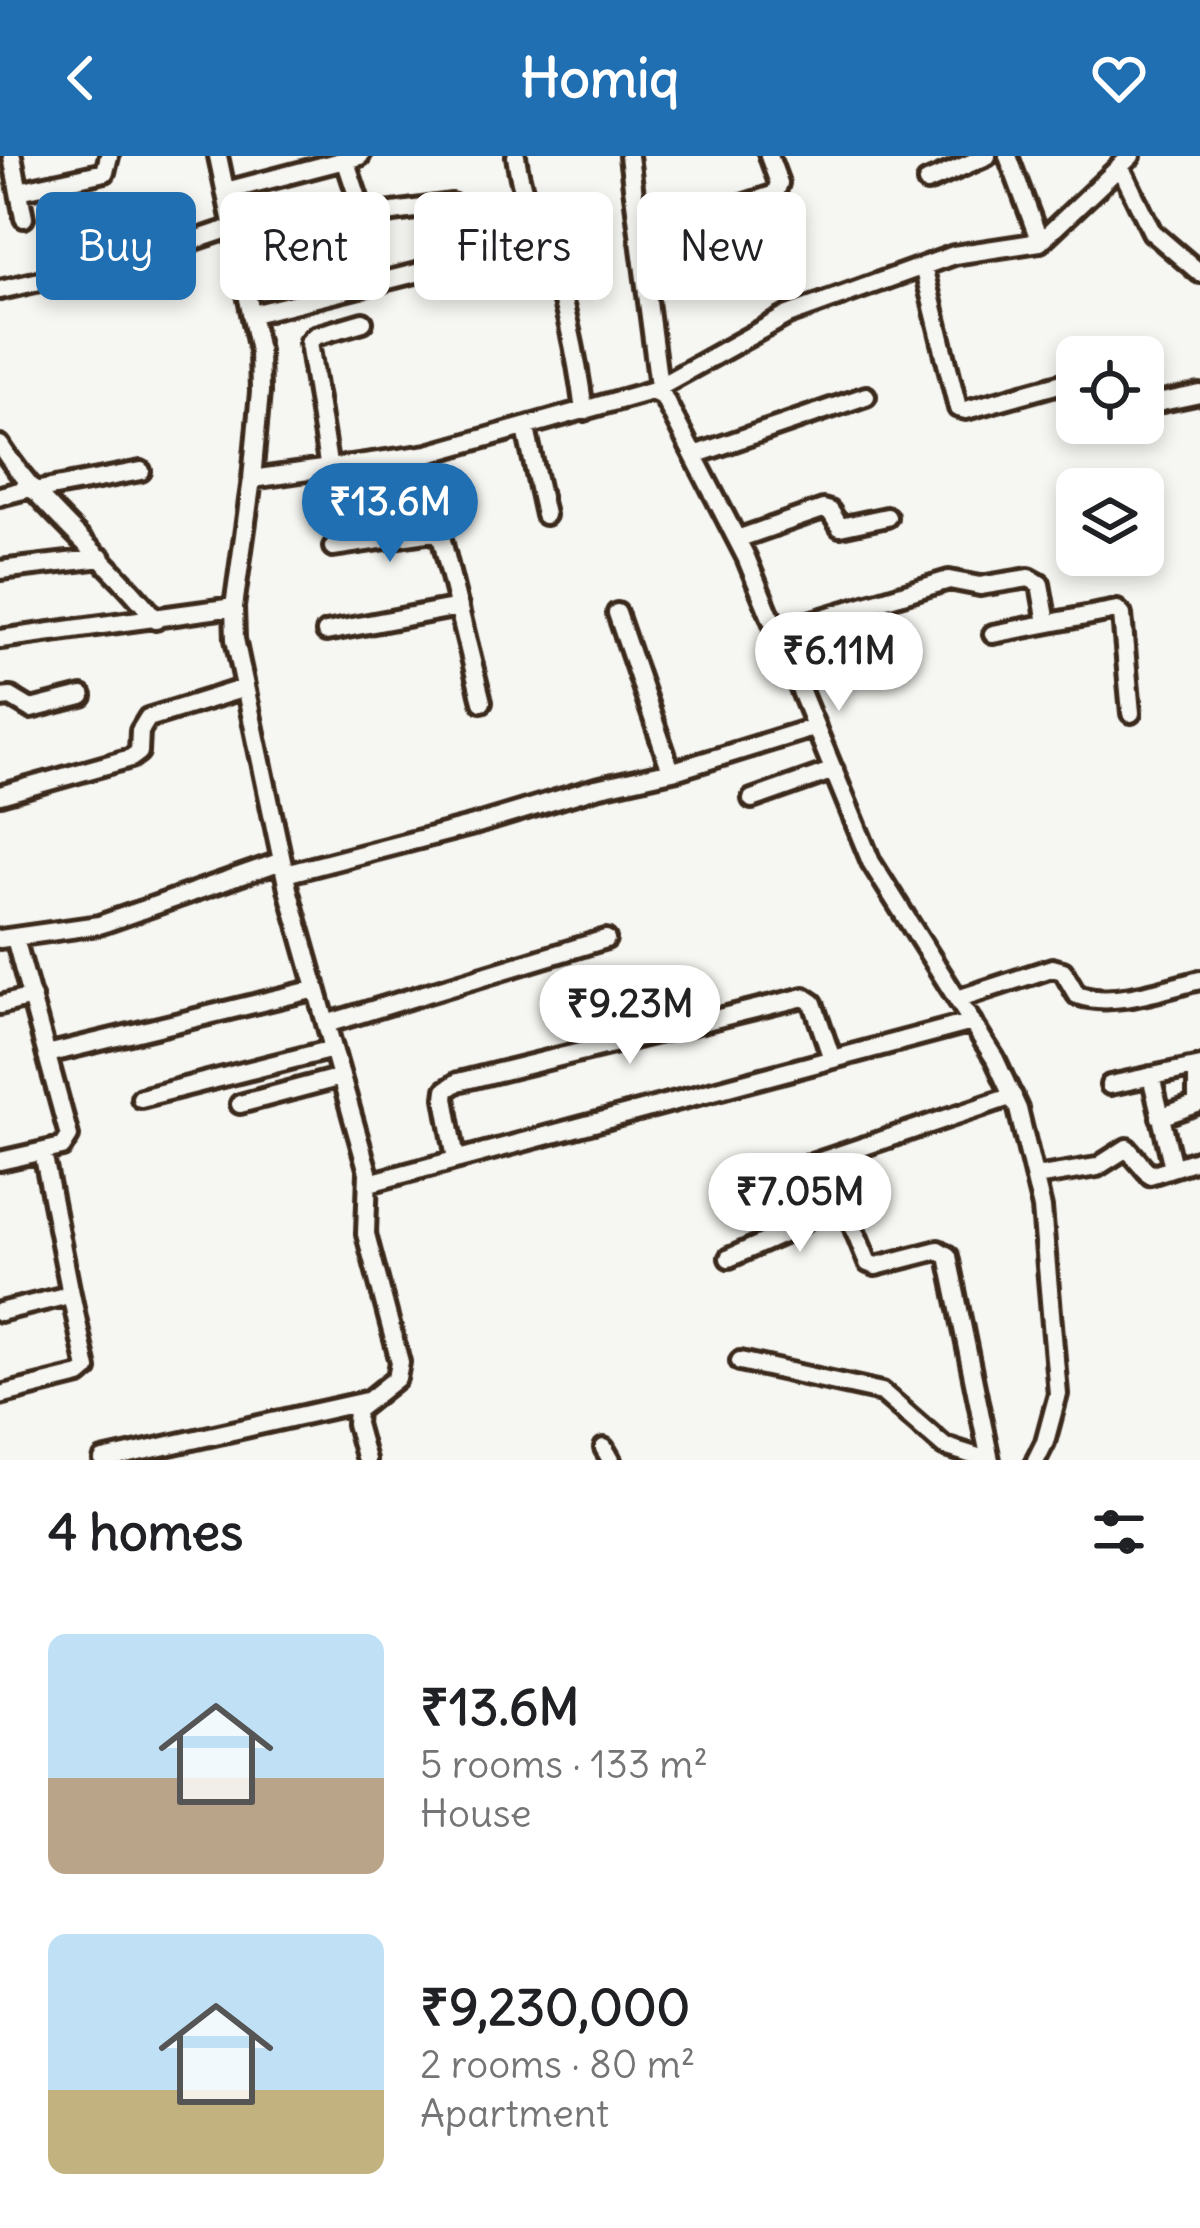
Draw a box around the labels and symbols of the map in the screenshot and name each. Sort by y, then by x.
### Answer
pin: ₹13.6M [292,463,488,565]
pin: ₹6.11M [741,612,937,714]
pin: ₹9.23M [532,965,728,1067]
pin: ₹7.05M [702,1153,898,1255]

